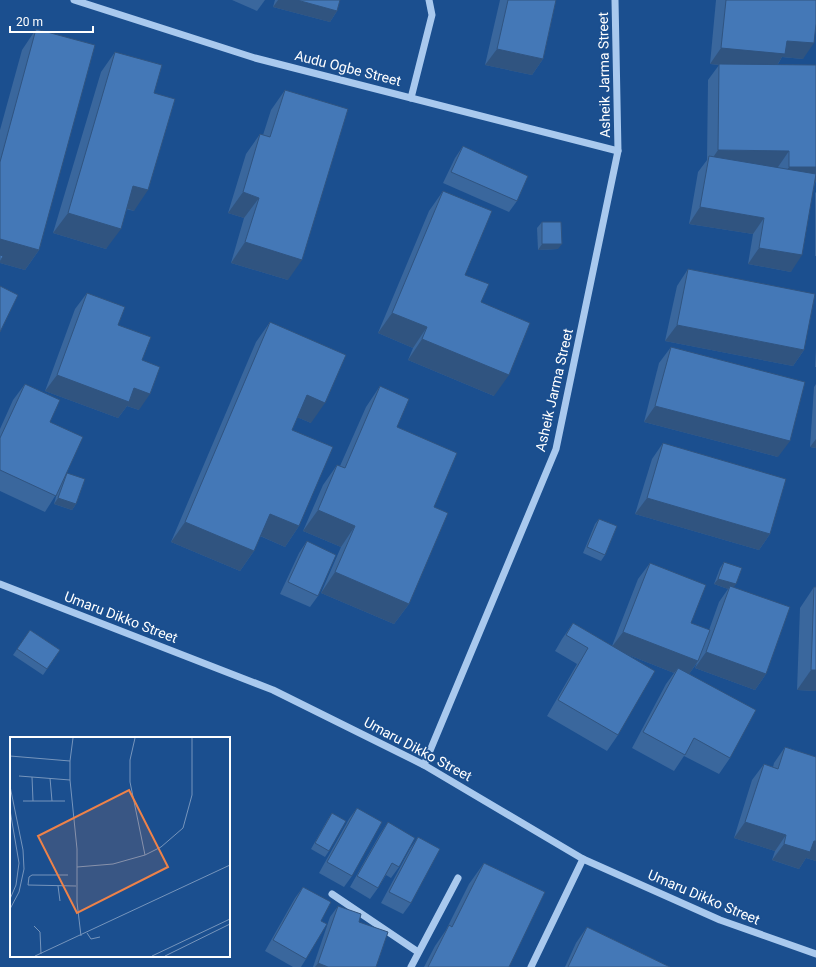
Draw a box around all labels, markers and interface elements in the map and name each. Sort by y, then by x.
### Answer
scale bar [10,8,93,34]
street label: Asheik Jarma Street [595,12,613,138]
text: 20 m [16,15,43,29]
street label: Audu Ogbe Street [293,47,403,89]
street label: Asheik Jarma Street [532,326,576,453]
street label: Umaru Dikko Street [62,588,180,646]
street label: Umaru Dikko Street [361,714,475,784]
inset map [10,737,230,957]
street label: Umaru Dikko Street [646,866,763,928]

